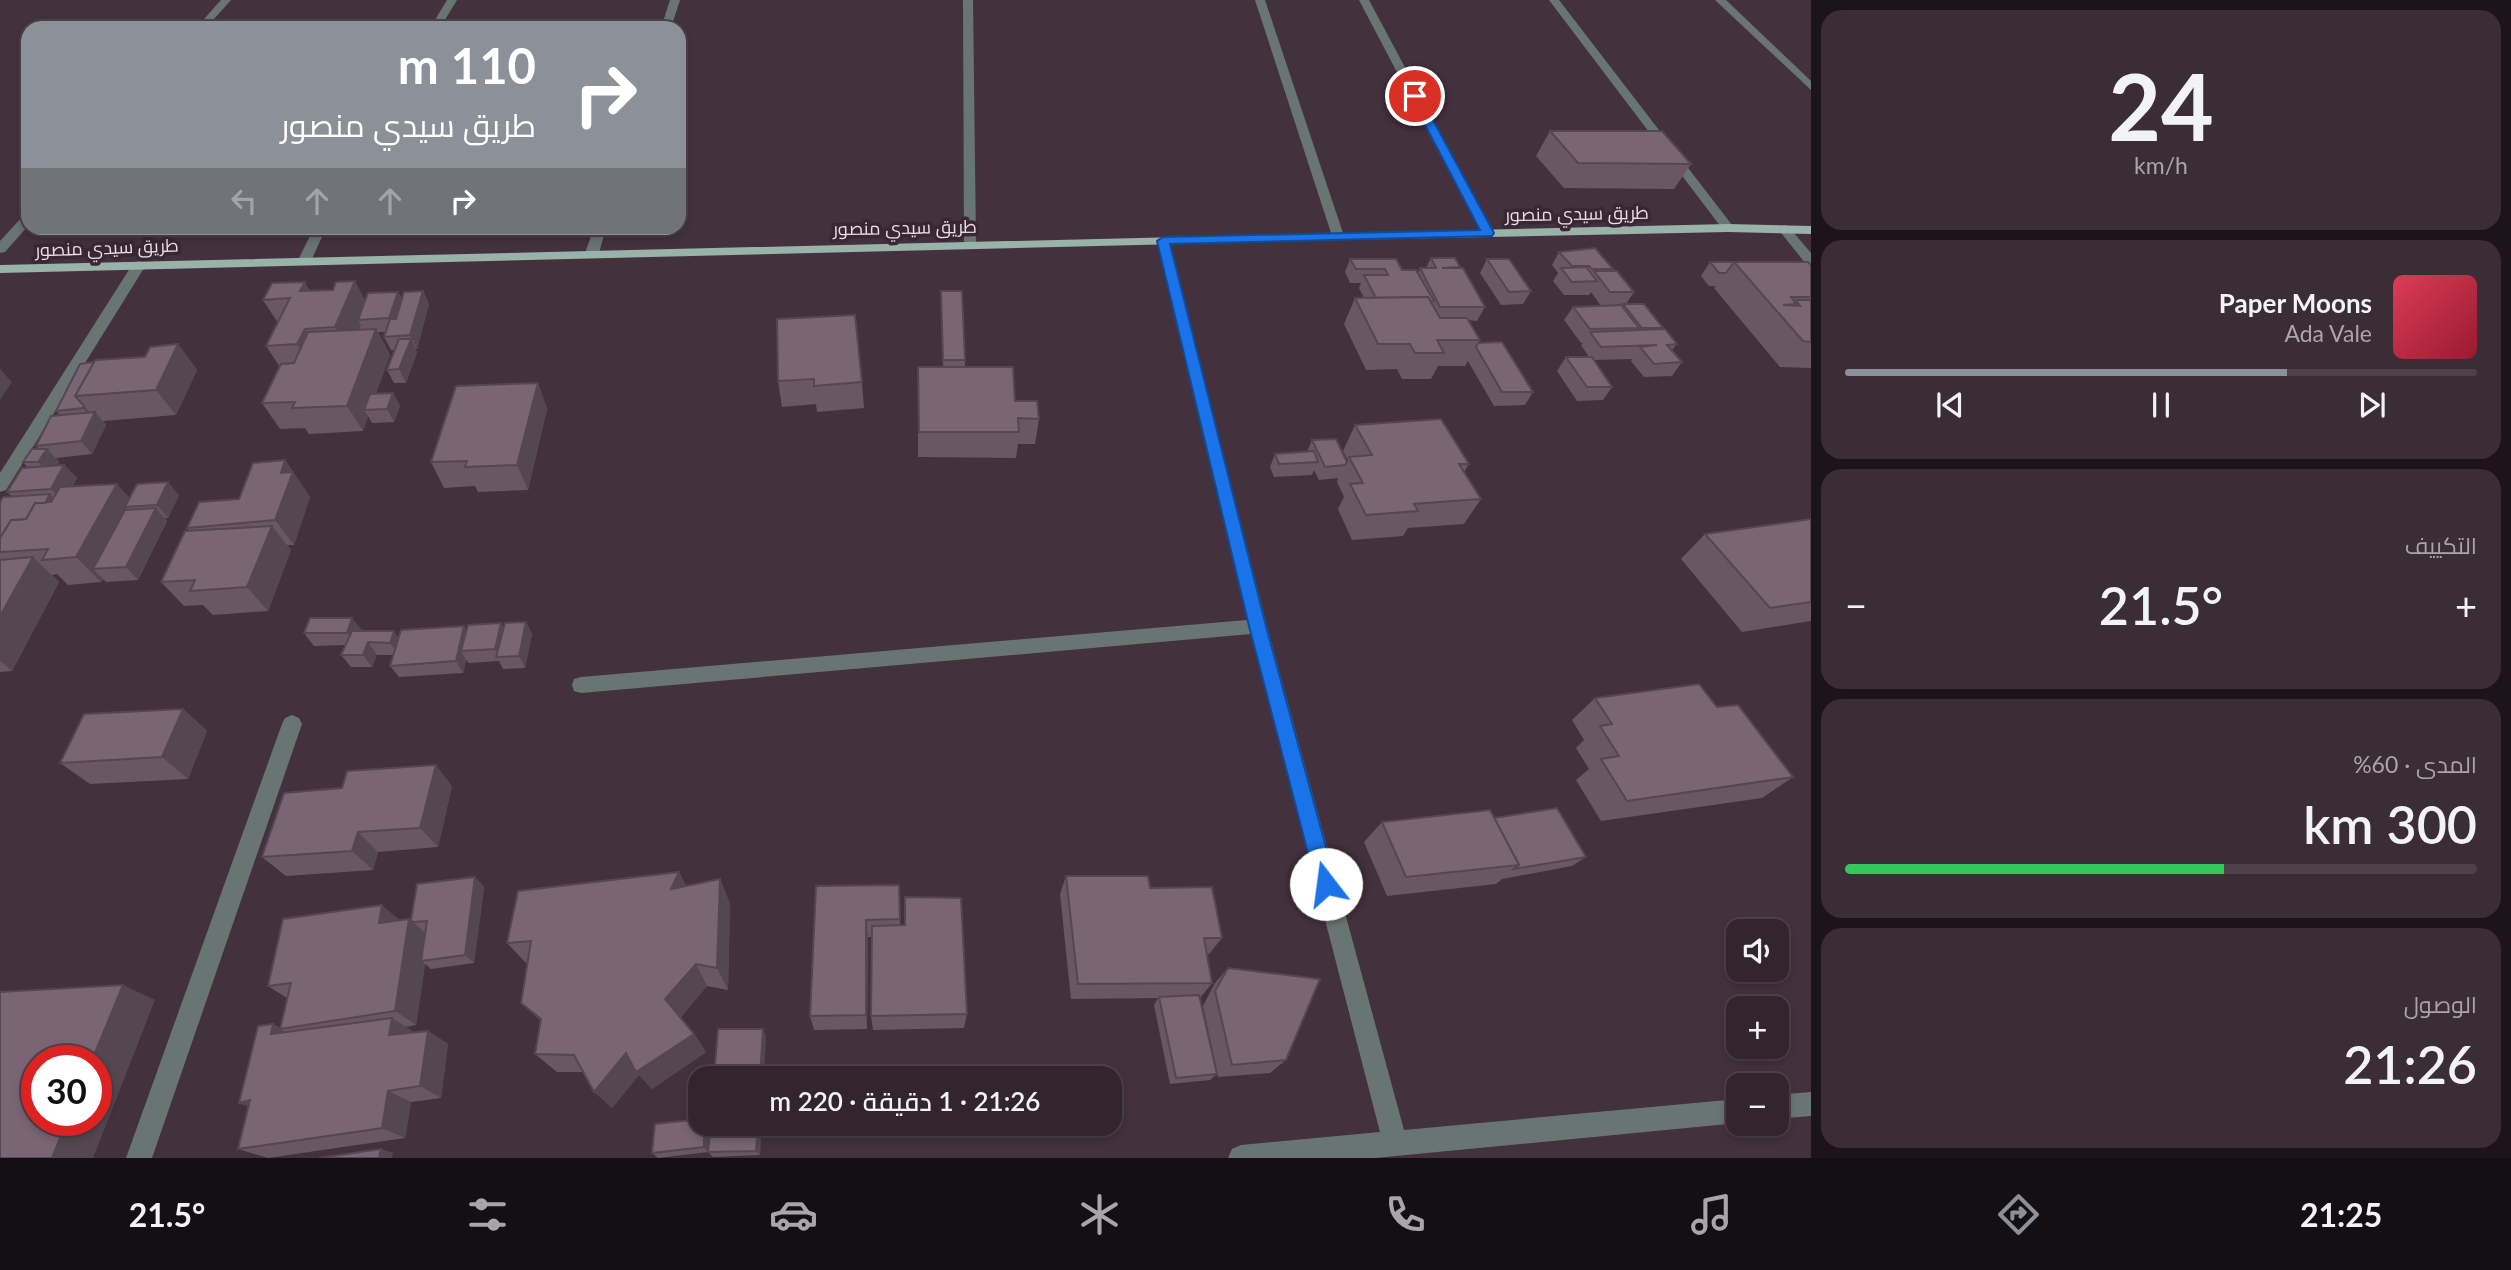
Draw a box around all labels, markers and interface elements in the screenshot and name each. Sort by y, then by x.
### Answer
text: 110 m [398,36,536,94]
icon: right [560,49,651,140]
text: 24 [2108,51,2214,160]
pin [1385,66,1445,126]
icon: arrive [1396,77,1434,115]
text: طريق سيدي منصور [281,105,536,144]
text: km/h [2134,151,2188,179]
icon: left [225,182,263,220]
icon: ahead [298,182,336,220]
icon: ahead [371,182,409,220]
icon: right [444,182,482,220]
street label: طريق سيدي منصور [1504,201,1649,229]
street label: طريق سيدي منصور [832,215,977,243]
street label: طريق سيدي منصور [34,234,179,265]
text: Paper Moons [2219,287,2372,319]
text: Ada Vale [2284,319,2372,347]
icon: previous [1931,386,1969,424]
icon: pause [2142,386,2180,424]
icon: next [2353,386,2391,424]
text: التكييف [2405,531,2477,559]
text: 21.5° [2099,574,2223,636]
text: − [1845,582,1867,628]
text: + [2455,582,2477,628]
text: المدى · 60% [2353,750,2477,778]
text: 300 km [2303,793,2477,855]
position arrow [1289,847,1363,921]
map controls [1726,919,1789,1136]
button: sound [1726,919,1789,982]
text: الوصول [2404,990,2477,1018]
button: + [1726,996,1789,1059]
text: 21:26 [2343,1033,2477,1095]
speed limit sign: 30 [21,1045,112,1136]
button: − [1726,1073,1789,1136]
text: 21:26 · 1 دقيقة · 220 m [770,1085,1040,1117]
icon: filters [463,1190,512,1239]
icon: car [769,1190,818,1239]
icon: climate [1075,1190,1124,1239]
icon: phone [1381,1190,1430,1239]
icon: music [1687,1190,1736,1239]
icon: directions [1994,1190,2043,1239]
text: 21.5° [129,1195,205,1234]
text: 21:25 [2300,1195,2382,1234]

